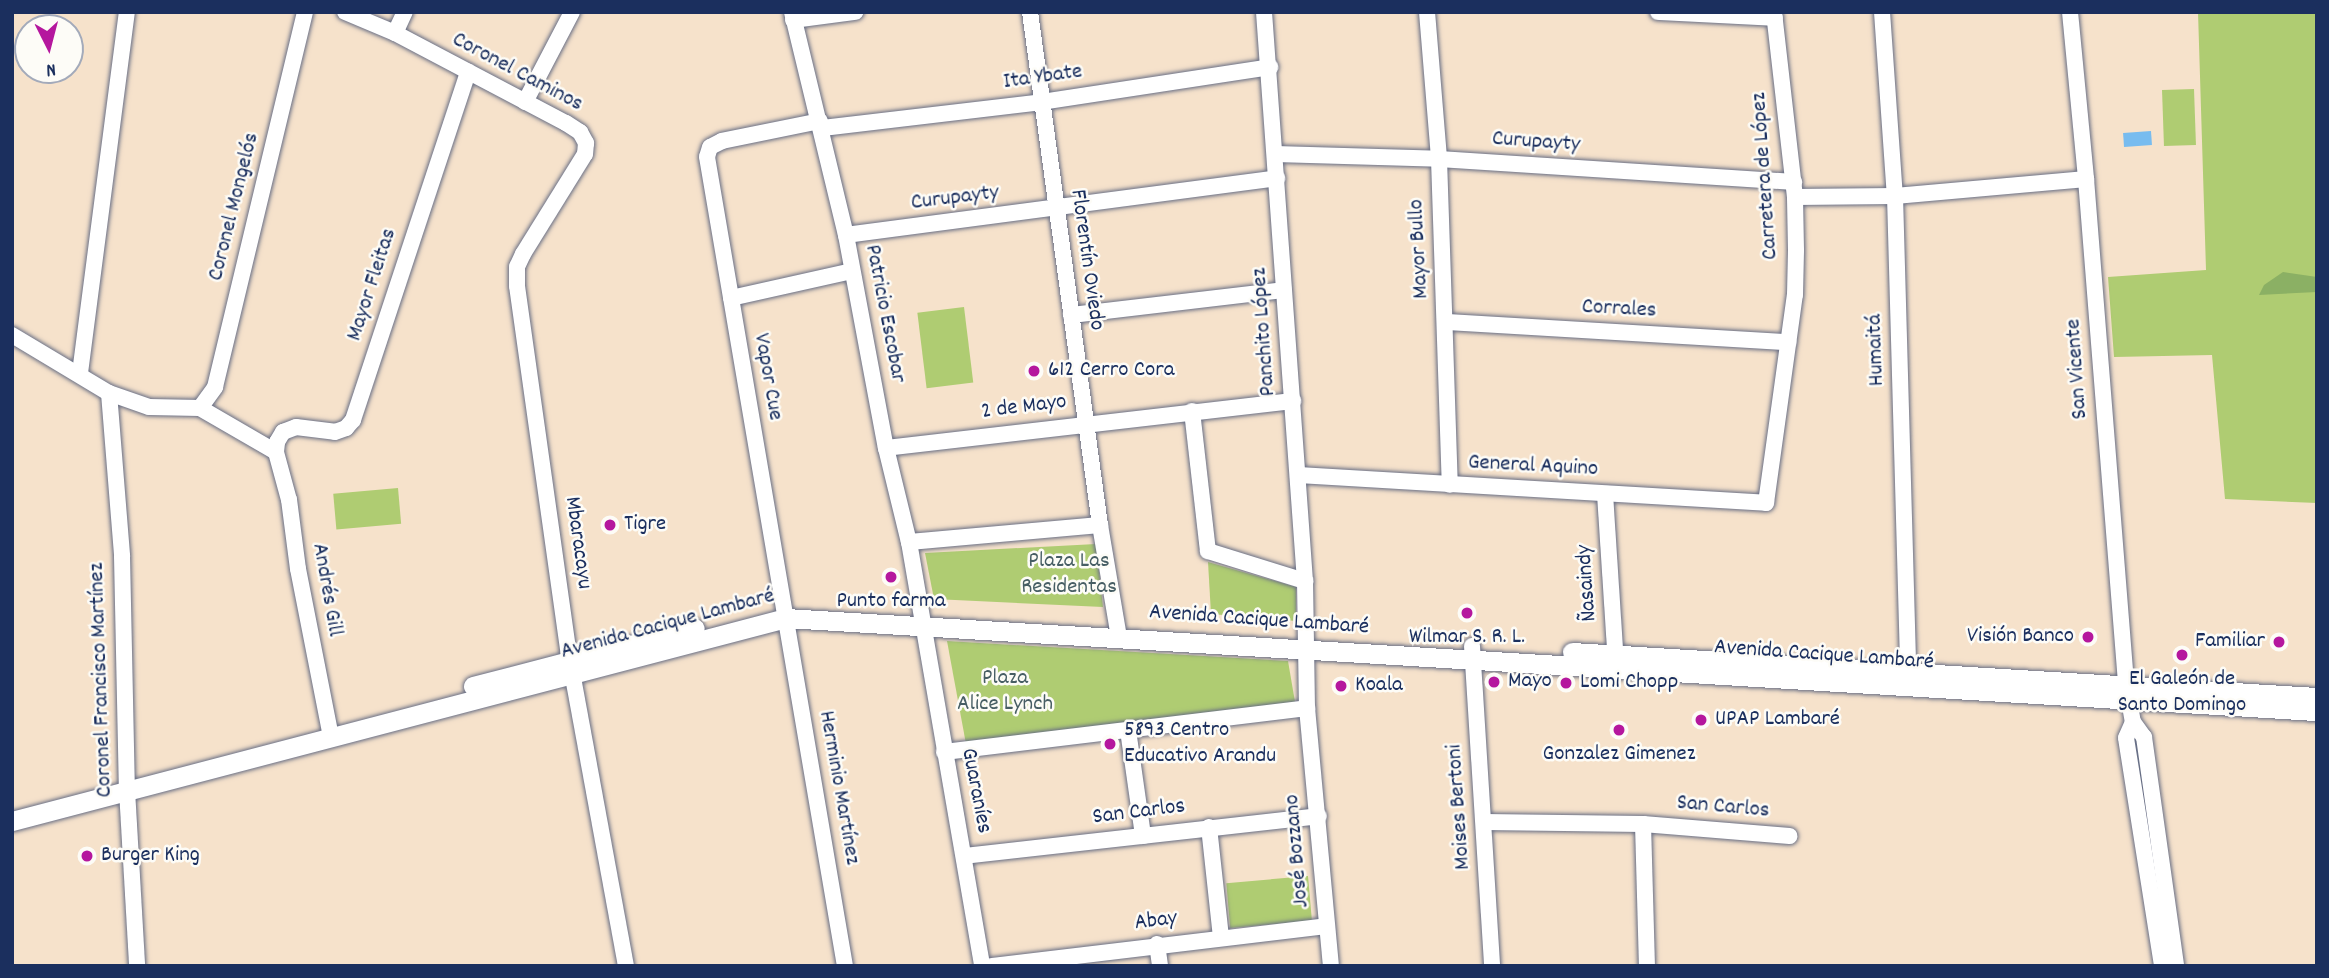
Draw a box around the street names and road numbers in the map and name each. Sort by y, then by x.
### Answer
street label: Coronel Caminos [447,27,587,119]
street label: Ita Ybate [1002,59,1084,97]
street label: Carretera de López [1746,91,1786,261]
street label: Curupayty [1491,126,1581,160]
street label: Coronel Mongelós [203,130,267,284]
street label: Curupayty [910,180,1000,218]
street label: Florentín Oviedo [1062,188,1110,332]
street label: Mayor Bullo [1404,199,1436,299]
street label: Mayor Fleitas [342,225,404,345]
street label: Patricio Escobar [857,243,911,385]
street label: Panchito López [1247,267,1283,397]
street label: Corrales [1581,294,1657,326]
street label: Humaitá [1862,313,1892,387]
street label: San Vicente [2061,318,2095,420]
street label: Vapor Cue [746,331,788,423]
street label: 2 de Mayo [980,389,1068,427]
street label: General Aquino [1467,450,1599,484]
street label: Mbaracayu [557,495,597,591]
street label: Andrés Gill [304,541,348,639]
street label: Ñasaindy [1572,544,1604,622]
street label: Coronel Francisco Martínez [84,562,120,798]
street label: Avenida Cacique Lambaré [558,583,778,667]
street label: Avenida Cacique Lambaré [1148,600,1370,642]
street label: Avenida Cacique Lambaré [1713,635,1935,677]
street label: Herminio Martínez [811,709,865,867]
street label: Moises Bertoni [1442,743,1478,871]
street label: Guaraníes [953,746,997,836]
street label: San Carlos [1676,790,1770,826]
street label: José Bozzano [1279,793,1317,909]
street label: San Carlos [1091,794,1187,832]
street label: Abay [1133,906,1179,938]

